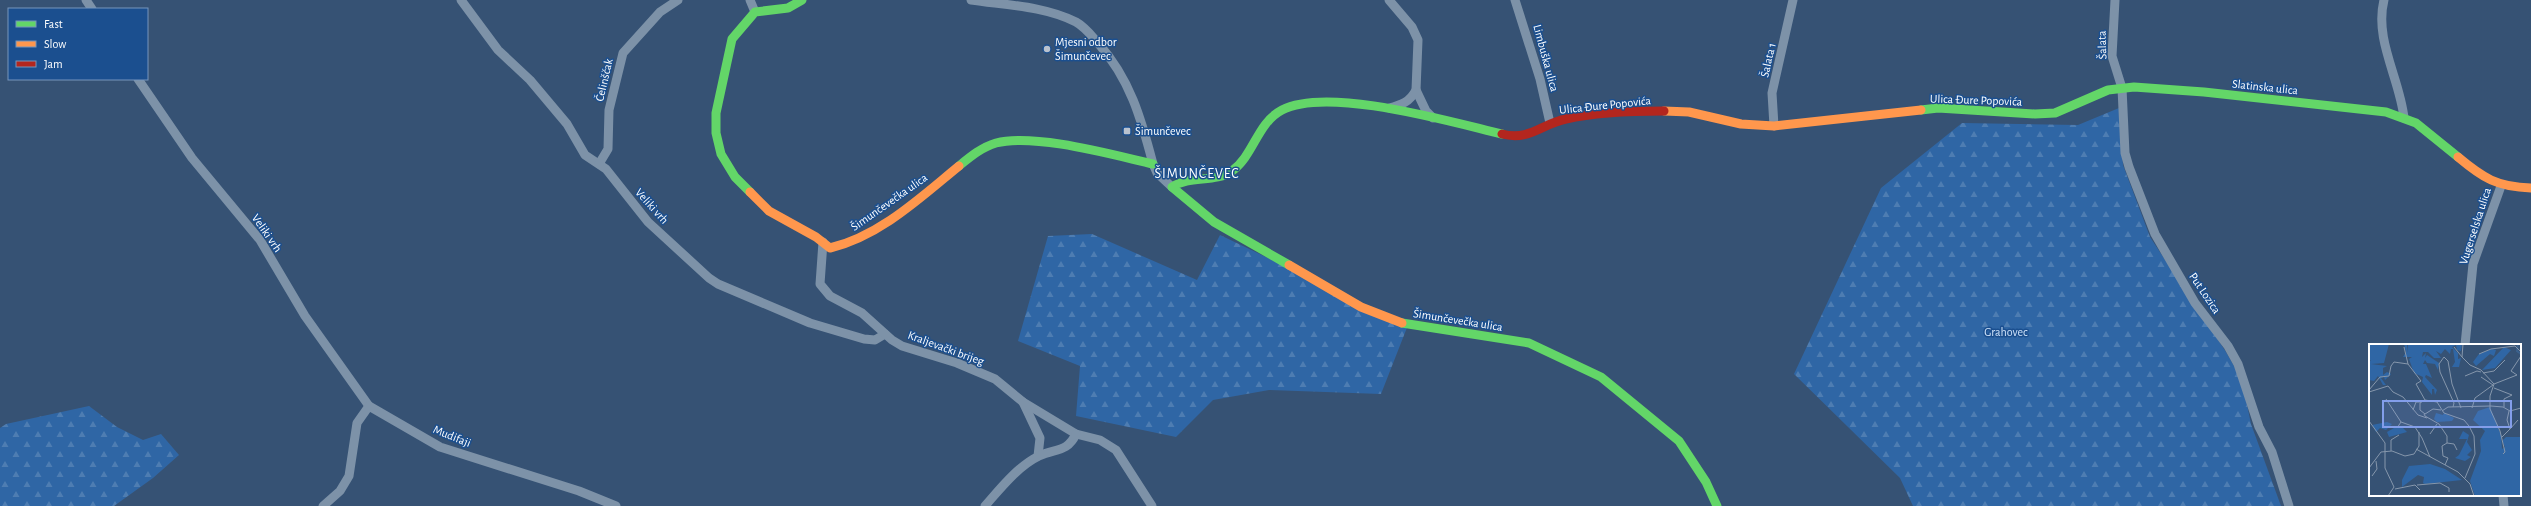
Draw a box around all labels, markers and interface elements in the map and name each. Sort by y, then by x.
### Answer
legend [8,8,148,80]
text: Fast [44,18,63,30]
street label: Limbuška ulica [1531,23,1561,93]
street label: Šalata [2094,30,2108,60]
place label: Mjesni odbor Šimunčevec [1055,36,1117,62]
text: Slow [44,38,66,50]
street label: Šalata 1 [1757,41,1778,78]
marker: Mjesni odbor Šimunčevec [1042,44,1052,54]
street label: Čelinščak [592,57,615,103]
text: Jam [44,58,63,70]
street label: Slatinska ulica [2231,78,2299,96]
street label: Ulica Đure Popovića [1930,92,2023,108]
street label: Ulica Đure Popovića [1558,94,1652,116]
place label: Šimunčevec [1135,124,1191,137]
marker: Šimunčevec [1122,126,1132,136]
district label: ŠIMUNČEVEC [1154,165,1240,181]
street label: Šimunčevečka ulica [848,170,930,233]
street label: Veliki vrh [633,186,671,226]
street label: Vugerselska ulica [2457,186,2493,266]
street label: Veliki vrh [250,212,284,254]
street label: Put Lozica [2187,270,2223,316]
street label: Šimunčevečka ulica [1412,306,1504,333]
park label: Grahovec [1984,326,2028,338]
street label: Kraljevački brijeg [906,329,986,368]
inset map [2369,344,2521,496]
street label: Mudifaji [431,423,473,450]

